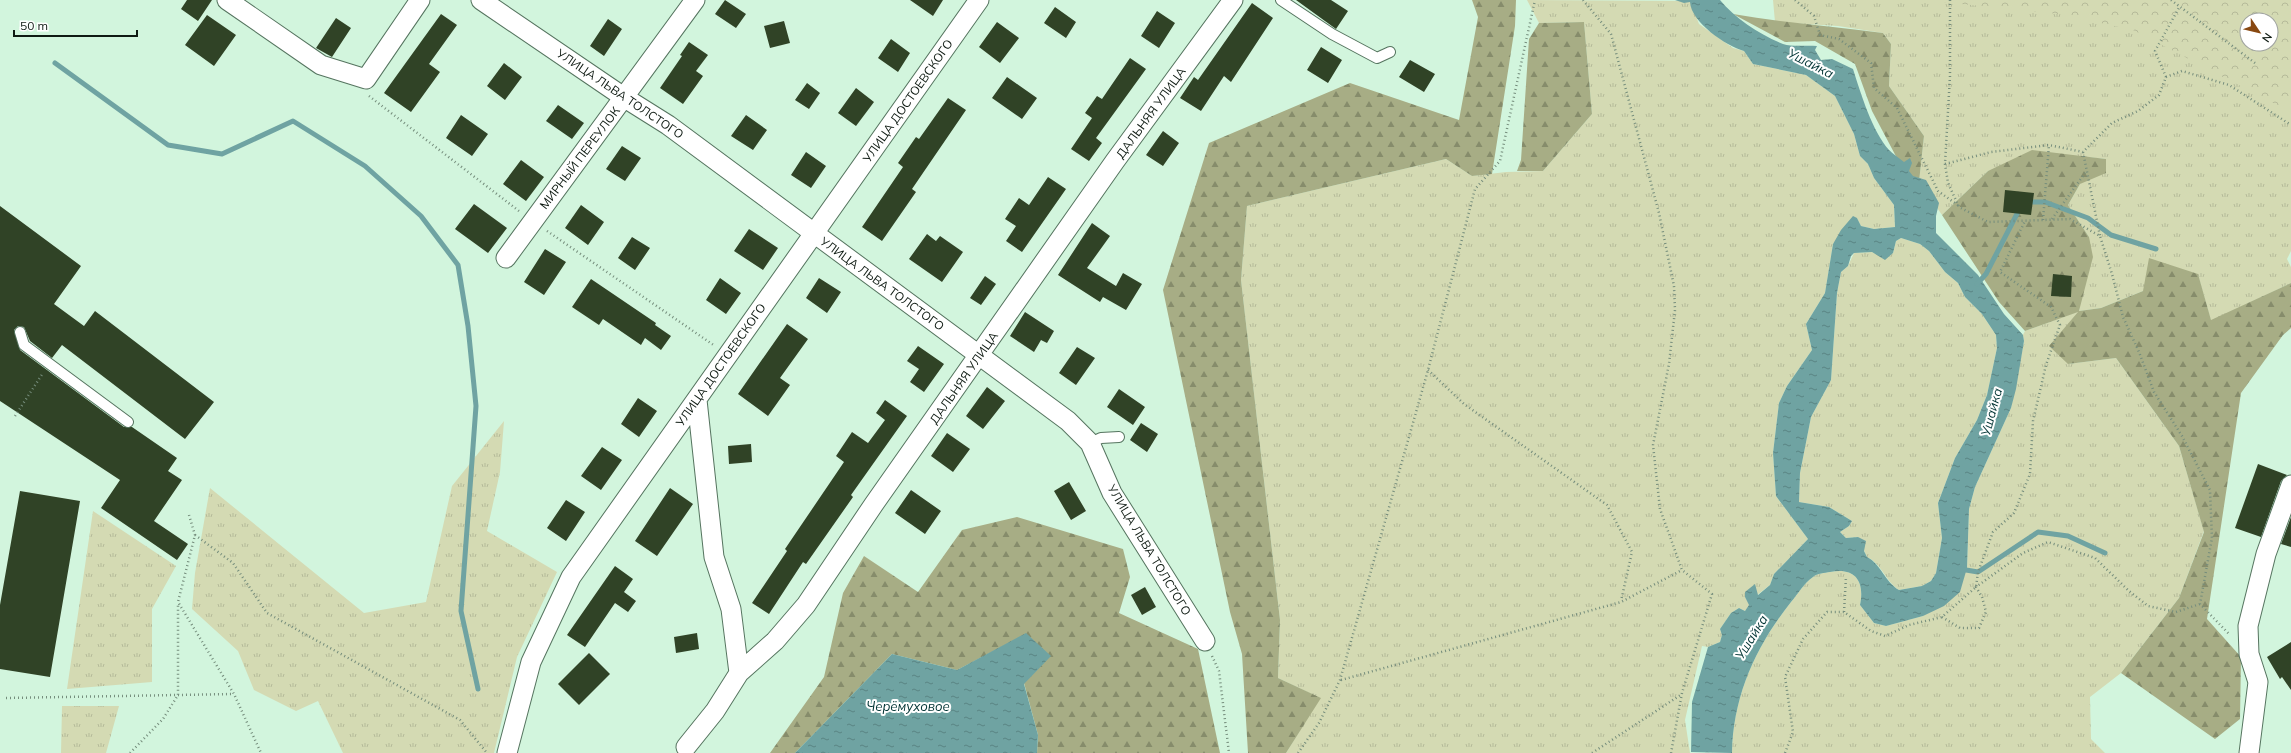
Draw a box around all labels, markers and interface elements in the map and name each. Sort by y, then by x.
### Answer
scale bar [14,12,137,38]
north arrow [2239,12,2279,52]
text: 50 m [20,18,48,33]
text: N [2259,30,2275,45]
street label: УЛИЦА ДОСТОЕВСКОГО [859,36,956,166]
street label: УЛИЦА ЛЬВА ТОЛСТОГО [553,45,687,142]
water label: Ушайка [1785,45,1837,81]
street label: ДАЛЬНЯЯ УЛИЦА [1112,64,1189,161]
street label: МИРНЫЙ ПЕРЕУЛОК [536,104,623,212]
street label: УЛИЦА ЛЬВА ТОЛСТОГО [816,233,947,334]
street label: УЛИЦА ДОСТОЕВСКОГО [672,300,769,430]
street label: ДАЛЬНЯЯ УЛИЦА [926,329,1001,427]
water label: Ушайка [1977,386,2005,438]
street label: УЛИЦА ЛЬВА ТОЛСТОГО [1104,481,1194,618]
water label: Ушайка [1731,612,1771,662]
water label: Черёмуховое [866,698,950,714]

